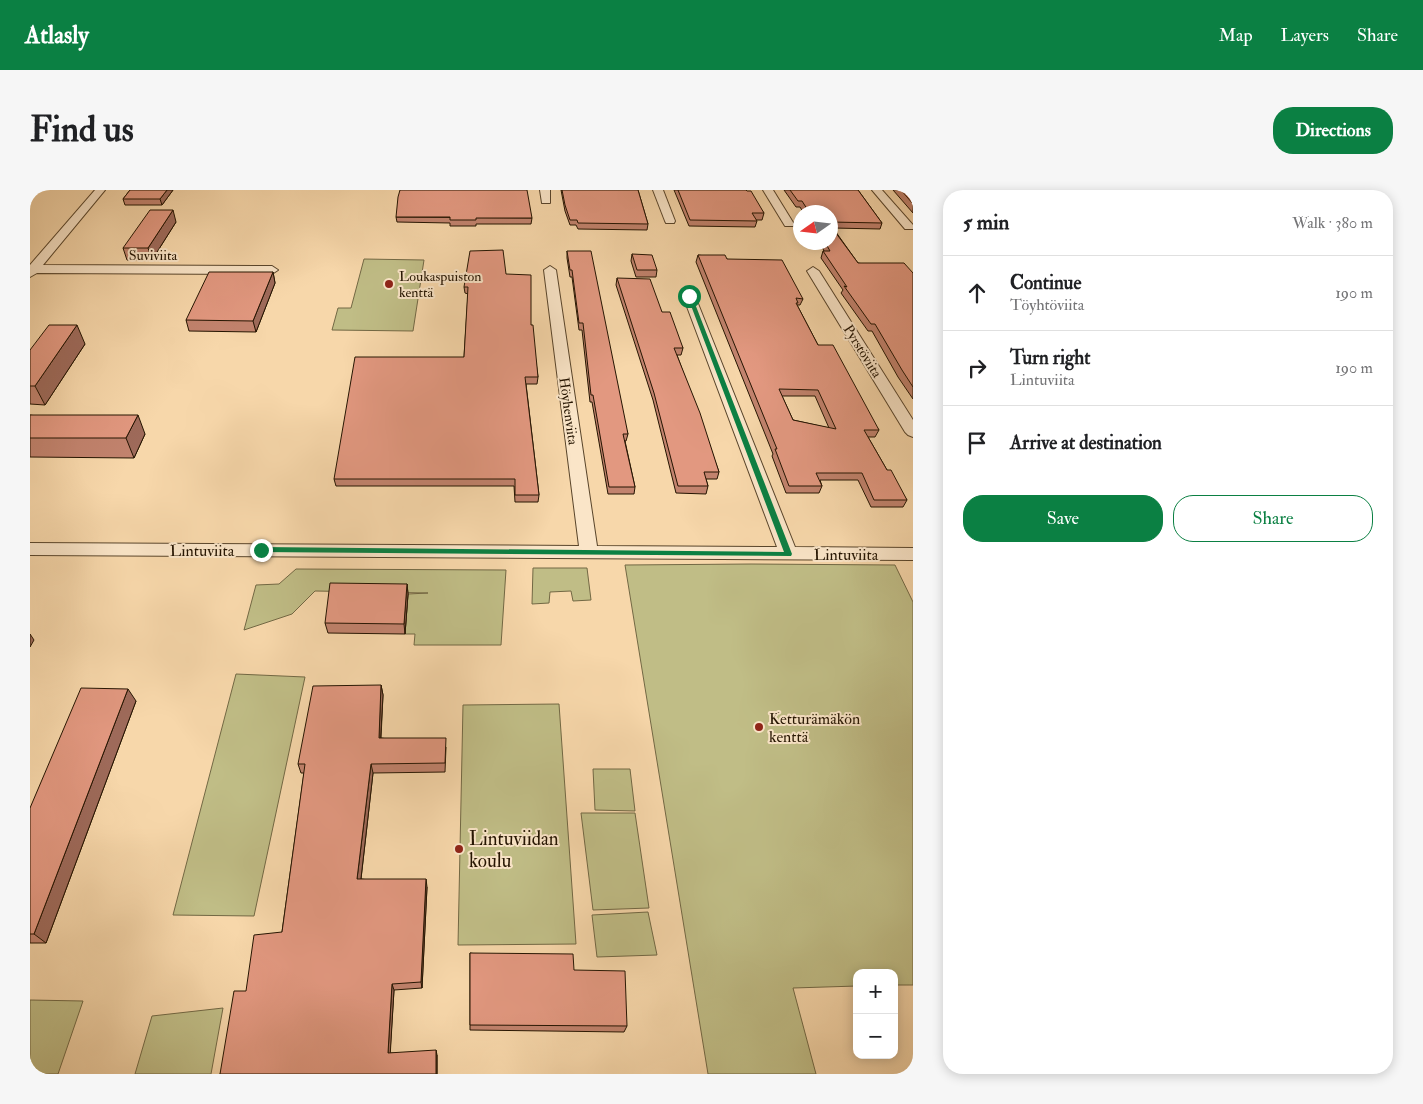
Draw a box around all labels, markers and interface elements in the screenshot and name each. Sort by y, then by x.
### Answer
text: Atlasly [25,20,89,51]
text: Map [1219,24,1253,47]
text: Layers [1281,24,1329,47]
text: Share [1357,24,1398,47]
button: Directions [1273,107,1393,154]
text: Find us [30,108,134,152]
north arrow [793,205,838,250]
text: 5 min [963,209,1009,236]
text: Walk · 380 m [1292,213,1373,233]
street label: Suviviita [129,247,177,264]
place label: Loukaspuiston kenttä [399,268,482,301]
text: Continue [1010,271,1081,295]
marker: Loukaspuiston kenttä [383,278,395,290]
icon: ahead [963,279,991,307]
text: 190 m [1335,283,1373,303]
route start [678,285,701,308]
text: Töyhtöviita [1010,295,1084,315]
street label: Pyrstöviita [839,322,886,382]
text: Turn right [1010,346,1090,370]
icon: right [963,354,991,382]
text: 190 m [1335,358,1373,378]
text: Lintuviita [1010,370,1075,390]
street label: Höyhenviita [554,376,582,446]
icon: arrive [963,429,991,457]
text: Arrive at destination [1010,431,1162,455]
button: Save [963,495,1163,542]
button: Share [1173,495,1373,542]
route end [250,539,273,562]
street label: Lintuviita [170,541,235,561]
street label: Lintuviita [814,545,879,565]
place label: Ketturämäkön kenttä [769,709,860,747]
marker: Ketturämäkön kenttä [753,721,765,733]
place label: Lintuviidan koulu [469,827,559,873]
marker: Lintuviidan koulu [453,843,465,855]
map controls [853,969,898,1059]
button: + [853,969,898,1014]
button: − [853,1014,898,1059]

